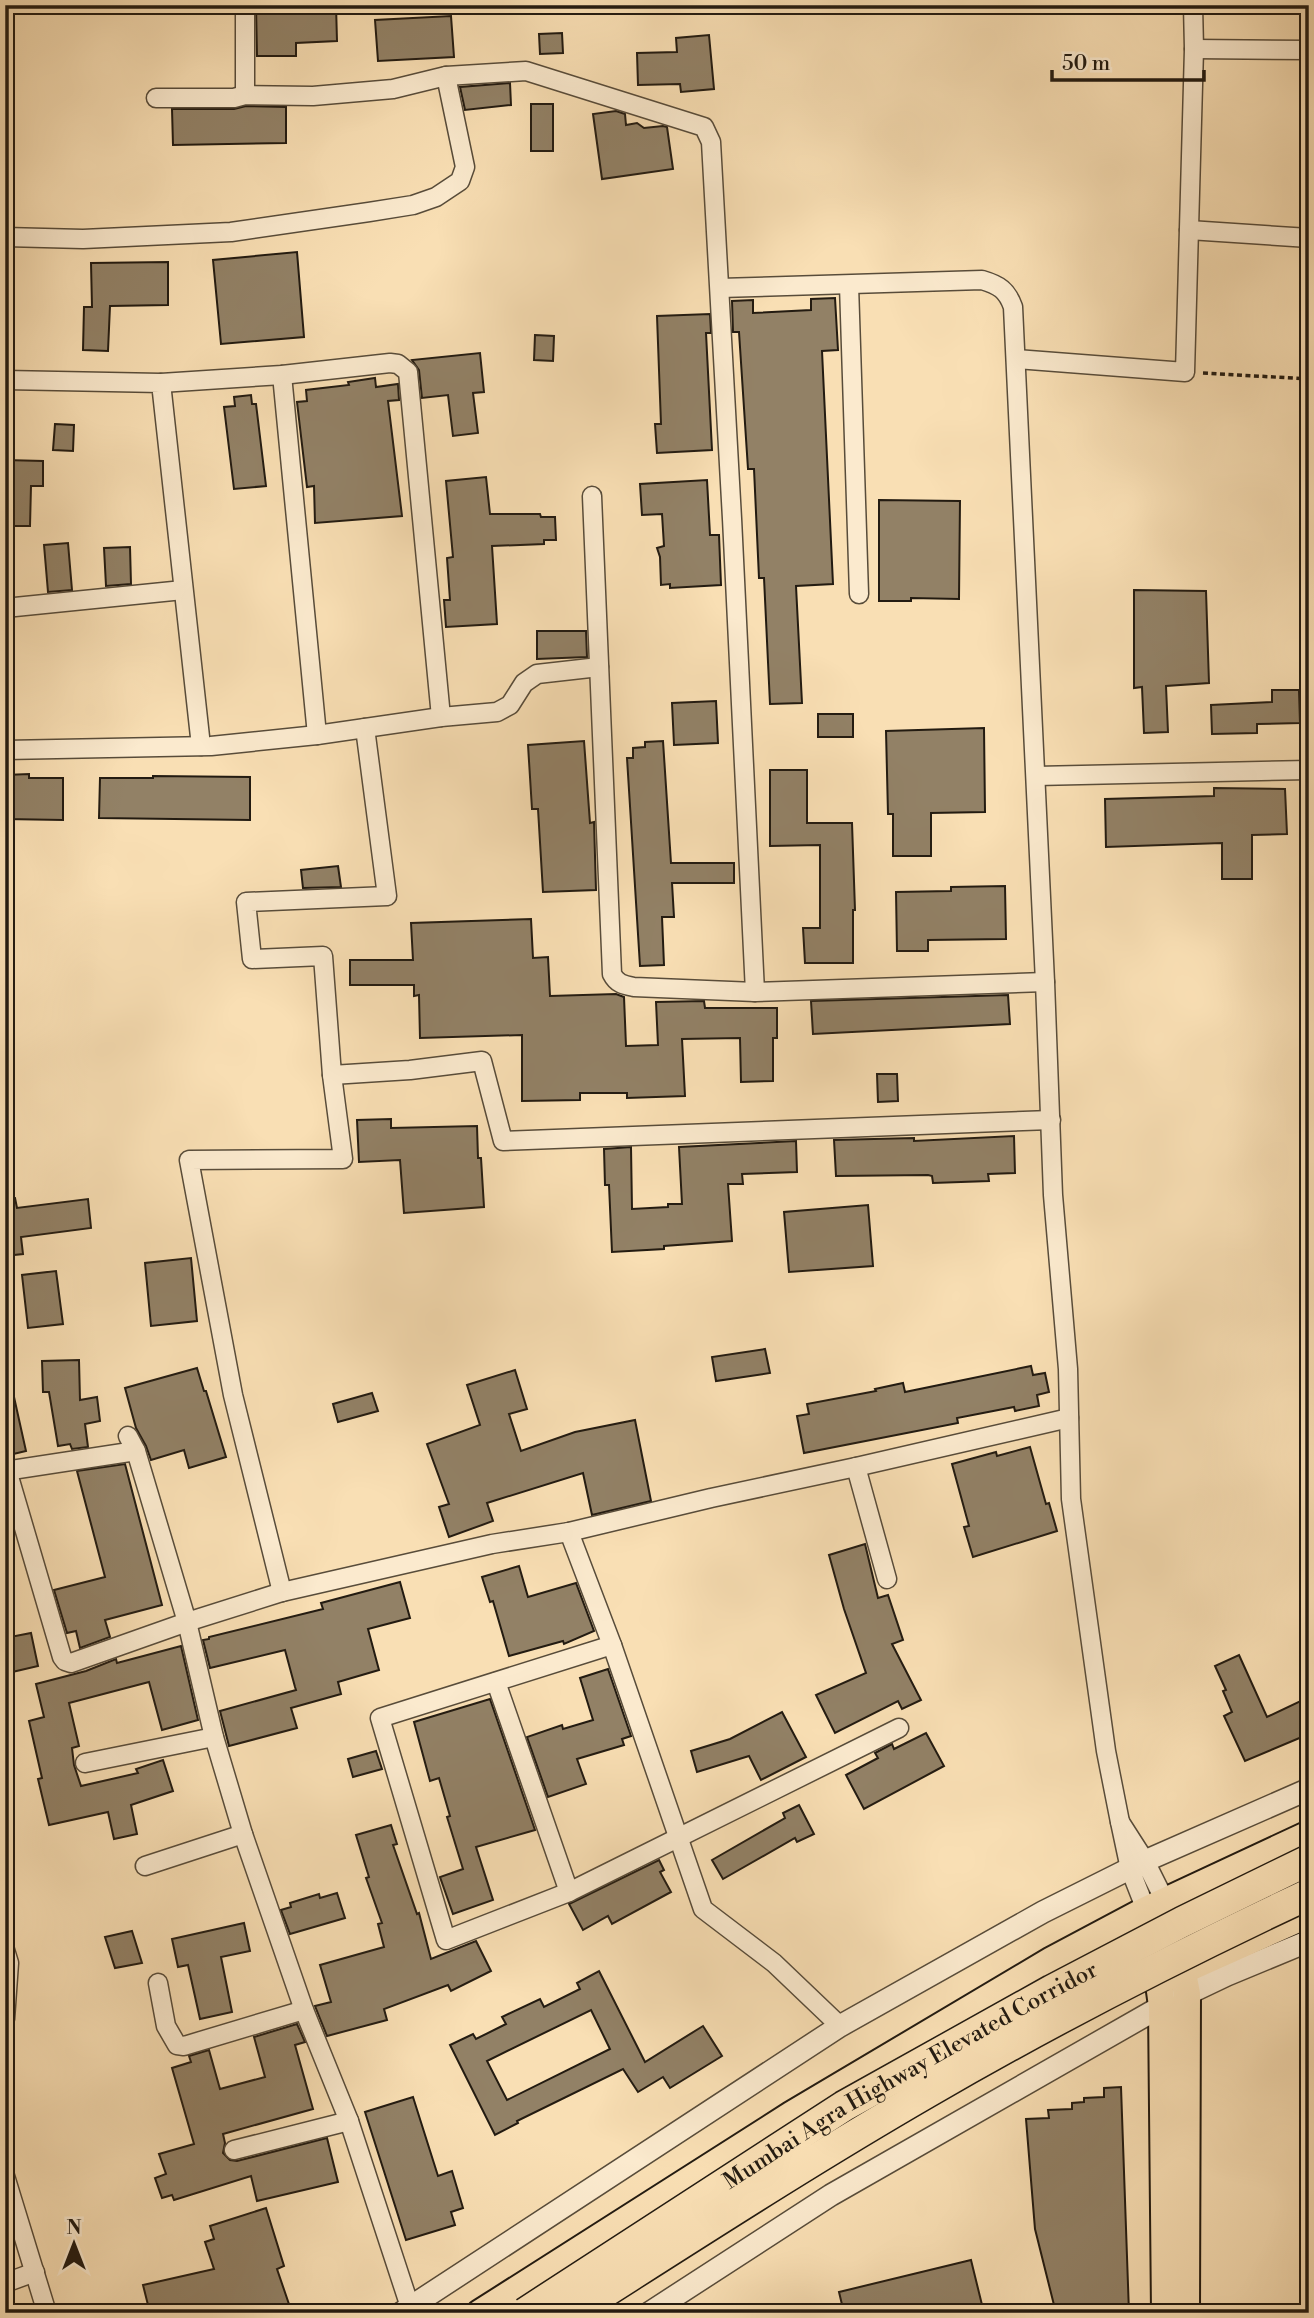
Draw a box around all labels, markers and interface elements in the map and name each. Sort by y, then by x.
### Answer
scale bar [1052,38,1204,82]
text: 50 m [1062,51,1110,77]
street label: Mumbai Agra Highway Elevated Corridor [718,1956,1102,2196]
north arrow [38,2210,108,2280]
text: N [66,2216,82,2240]

